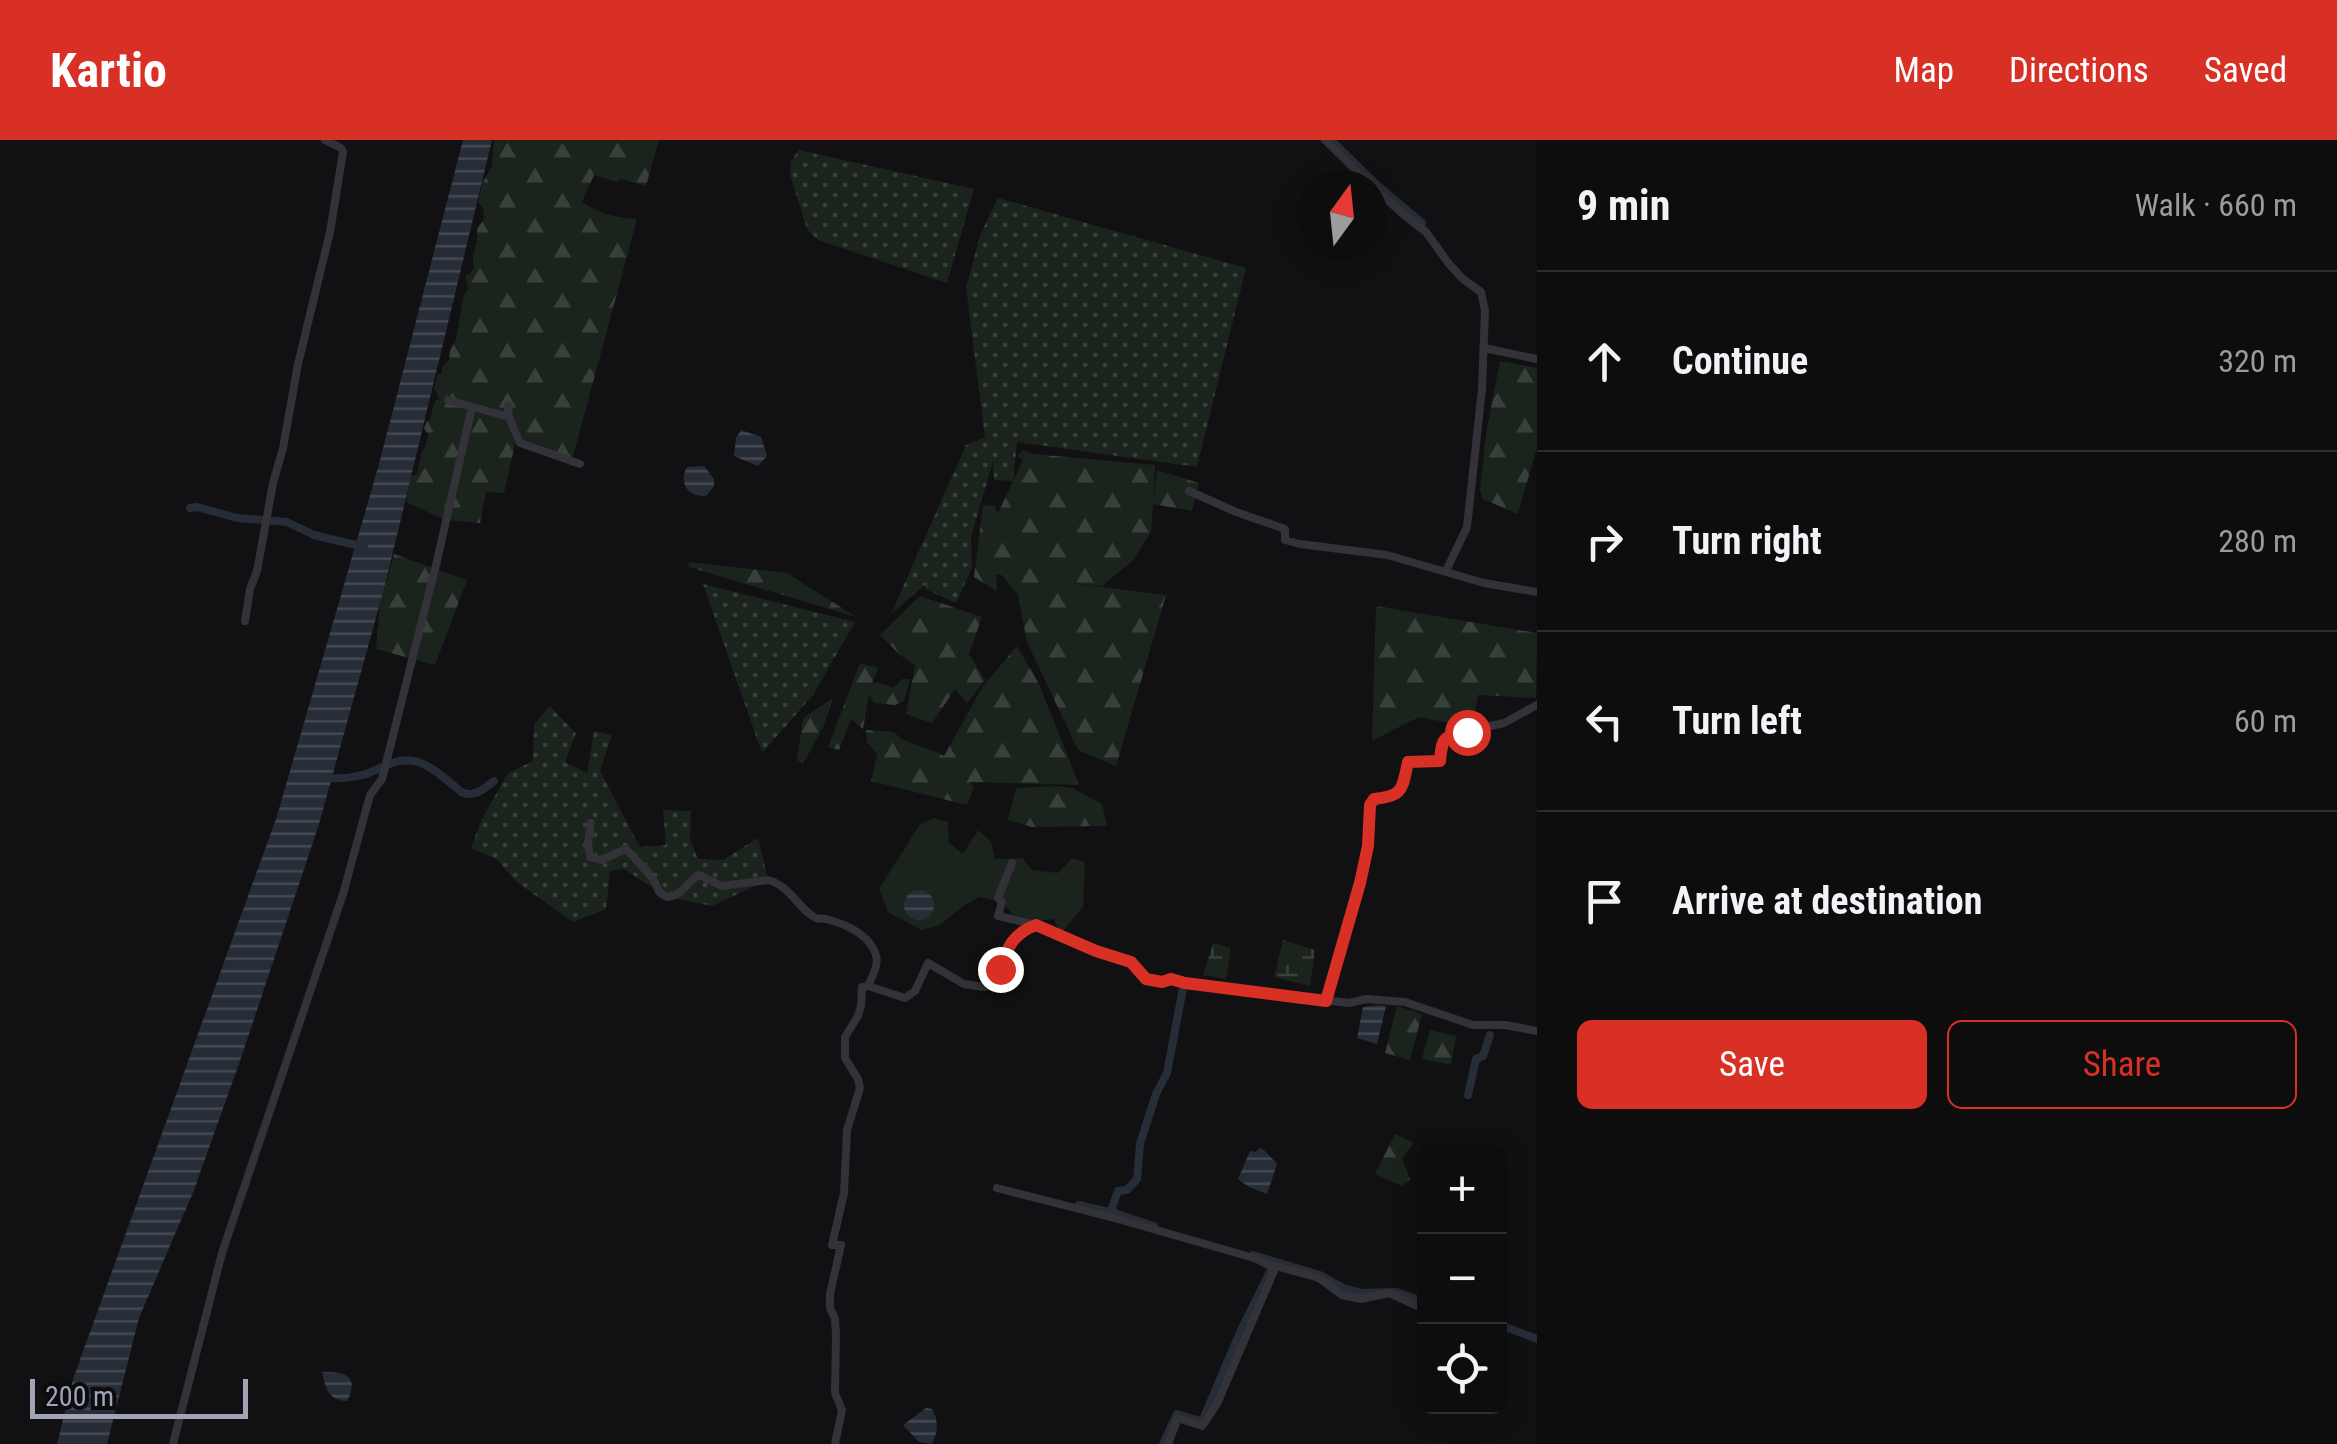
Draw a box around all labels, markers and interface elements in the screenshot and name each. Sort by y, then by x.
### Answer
text: Kartio [50,42,167,99]
text: Map [1894,50,1954,91]
text: Directions [2009,50,2149,91]
text: Saved [2204,50,2287,91]
north arrow [1297,170,1387,260]
text: 9 min [1577,181,1670,230]
text: Walk · 660 m [2135,186,2297,224]
icon: ahead [1577,334,1632,389]
text: Continue [1672,339,1808,383]
text: 320 m [2218,342,2297,380]
icon: right [1577,514,1632,569]
text: Turn right [1672,519,1822,563]
text: 280 m [2218,522,2297,560]
icon: left [1577,694,1632,749]
text: Turn left [1672,699,1802,743]
text: 60 m [2234,702,2297,740]
route start [1445,710,1491,756]
icon: arrive [1577,874,1632,929]
text: Arrive at destination [1672,879,1982,923]
route end [978,947,1024,993]
button: Save [1577,1020,1927,1109]
button: Share [1947,1020,2297,1109]
map controls [1417,1144,1507,1414]
button: + [1417,1144,1507,1234]
button: − [1417,1234,1507,1324]
button: locate [1417,1324,1507,1414]
scale bar [30,1374,248,1418]
text: 200 m [45,1380,114,1413]

